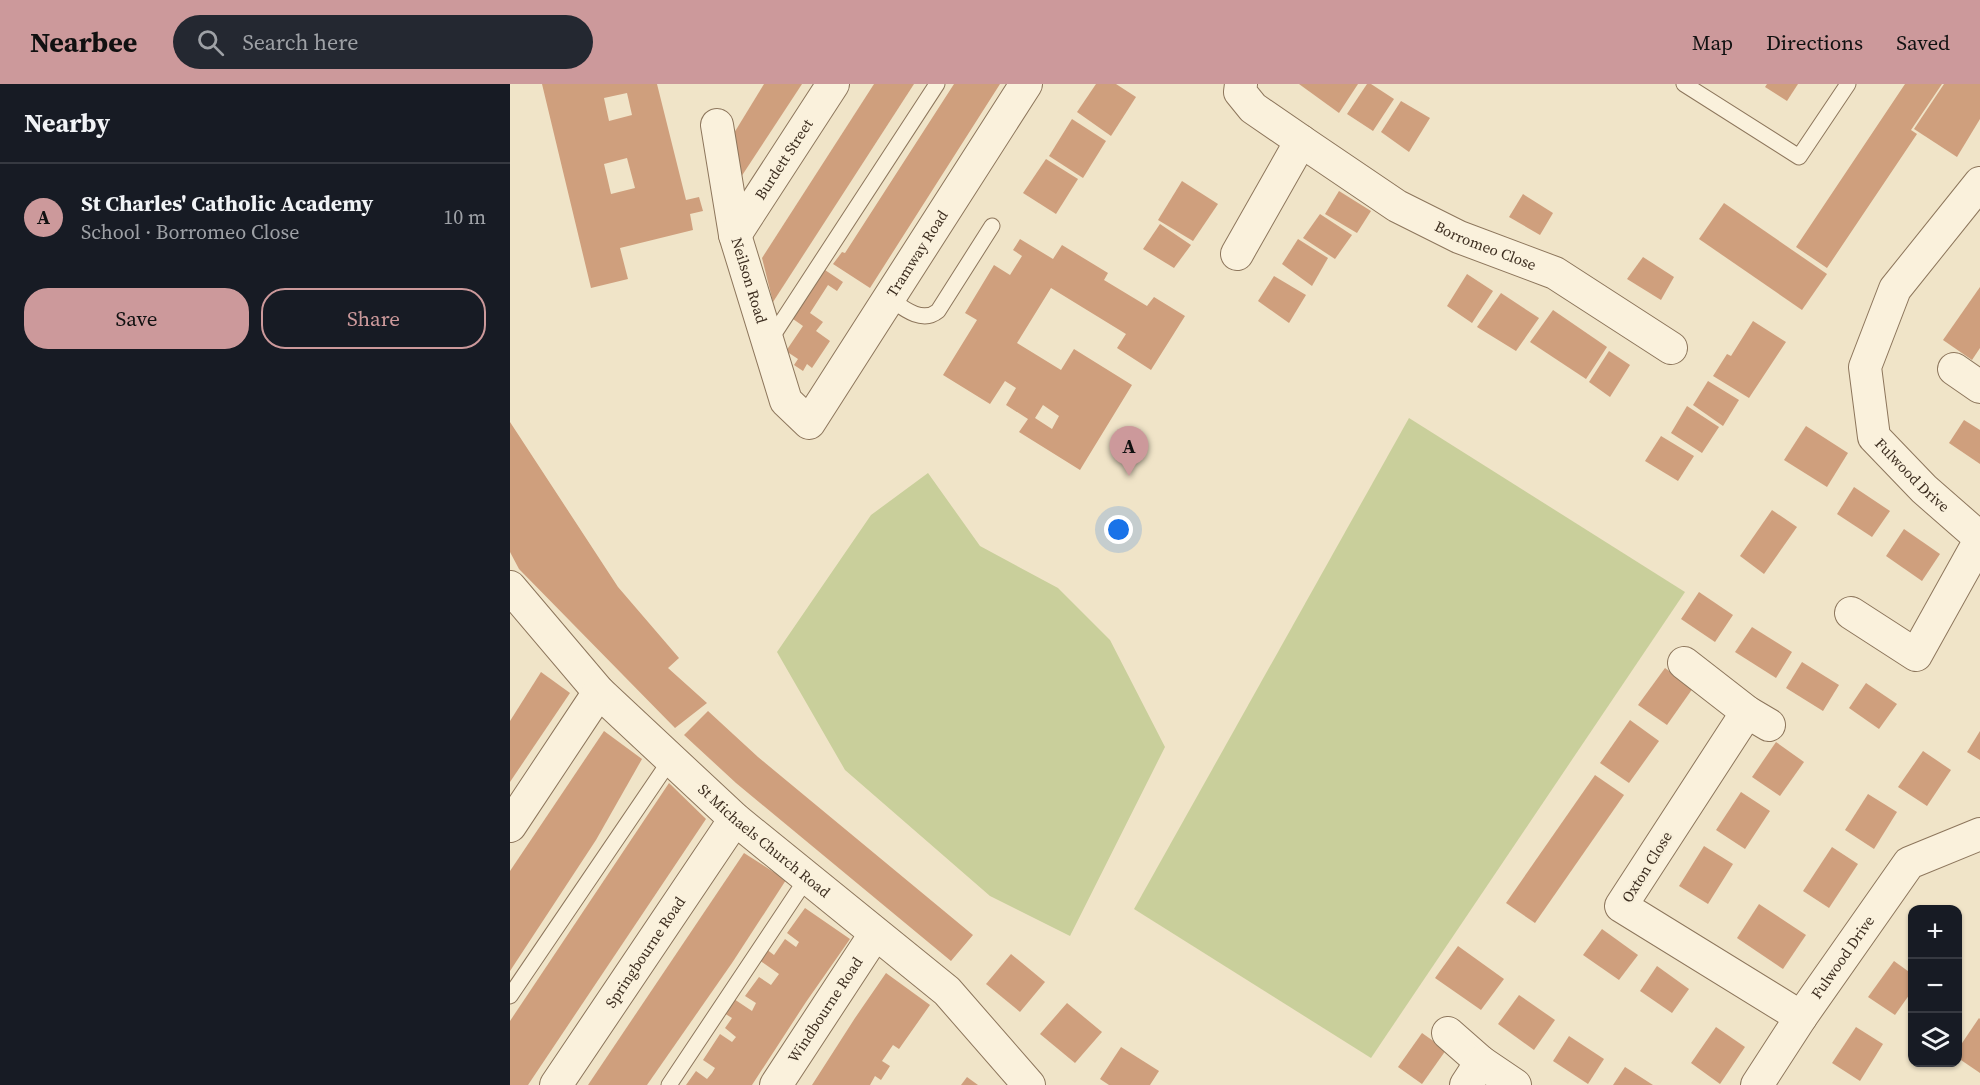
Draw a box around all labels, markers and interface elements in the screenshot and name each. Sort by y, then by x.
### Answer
search box [173,15,593,69]
text: Nearbee [30,23,137,61]
icon: search [194,26,227,59]
text: Search here [242,27,358,57]
text: Map [1692,28,1733,57]
text: Directions [1766,28,1863,57]
text: Saved [1896,28,1950,57]
text: Nearby [24,105,110,141]
street label: Burdett Street [750,115,818,204]
text: St Charles' Catholic Academy [81,188,373,218]
text: A [37,203,50,231]
text: 10 m [443,203,486,231]
street label: Tramway Road [881,205,953,301]
street label: Borromeo Close [1431,215,1540,275]
text: School · Borromeo Close [81,218,299,246]
street label: Neilson Road [726,235,773,326]
button: Save [24,288,249,349]
button: Share [261,288,486,349]
pin: A [1110,426,1148,476]
street label: Fulwood Drive [1870,433,1954,517]
your location [1104,515,1133,544]
street label: St Michaels Church Road [694,779,835,902]
street label: Oxton Close [1616,827,1677,906]
street label: Springbourne Road [600,892,690,1012]
map controls [1908,905,1962,1067]
button: + [1908,905,1962,959]
street label: Fulwood Drive [1806,911,1879,1003]
street label: Windbourne Road [783,952,868,1066]
button: − [1908,959,1962,1013]
button: layers [1908,1013,1962,1067]

